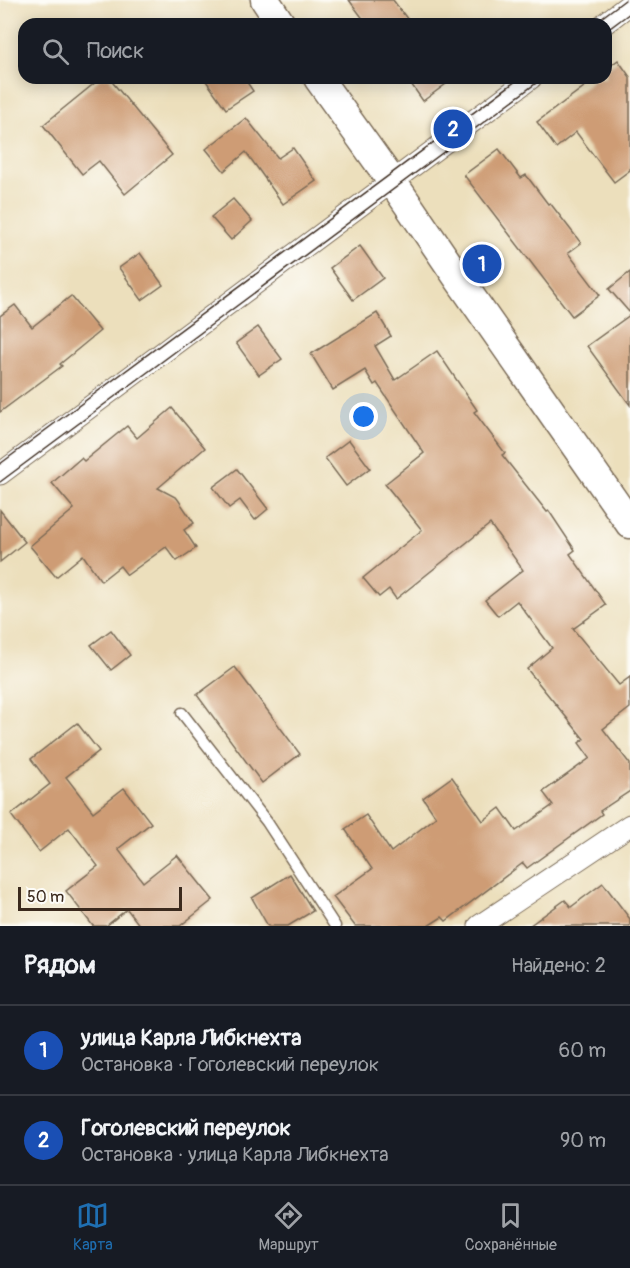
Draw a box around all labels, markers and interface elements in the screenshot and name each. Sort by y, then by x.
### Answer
search box [18,18,612,84]
icon: search [39,35,72,68]
text: Поиск [87,37,144,65]
pin: 2 [434,106,472,152]
pin: 1 [462,242,502,286]
your location [349,402,378,431]
scale bar [18,884,182,912]
text: 50 m [27,887,64,907]
text: Рядом [24,949,96,981]
text: Найдено: 2 [511,953,606,978]
text: улица Карла Либкнехта [81,1024,301,1052]
text: 1 [40,1038,47,1063]
text: 60 m [559,1038,606,1063]
text: Остановка · Гоголевский переулок [81,1052,379,1077]
text: Гоголевский переулок [81,1114,291,1142]
text: 2 [38,1128,49,1153]
text: 90 m [560,1128,606,1153]
text: Остановка · улица Карла Либкнехта [81,1142,389,1167]
tab: Карта [73,1199,113,1255]
tab: Маршрут [259,1199,319,1255]
tab: Сохранённые [465,1199,557,1255]

